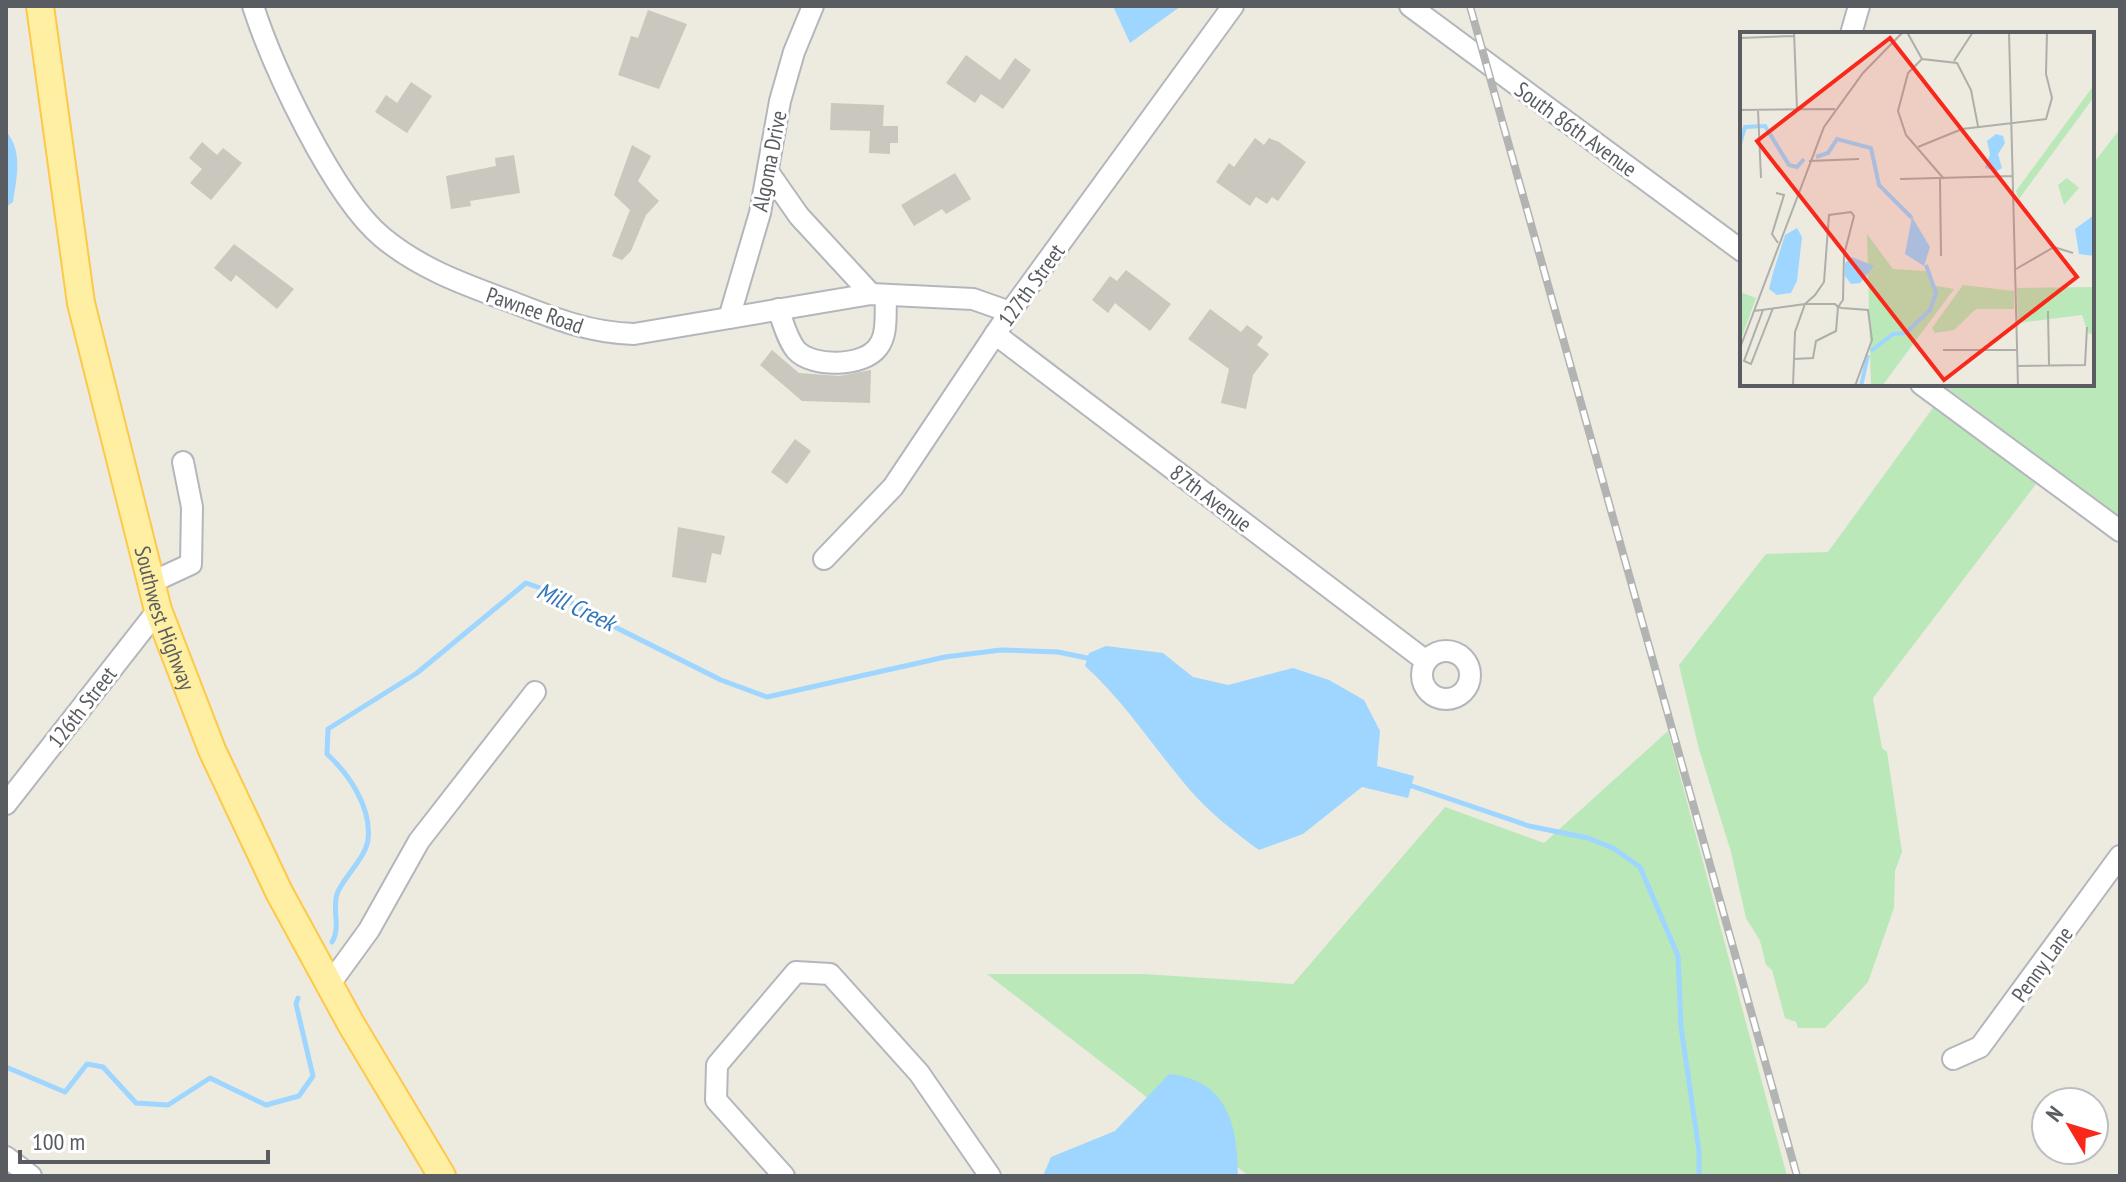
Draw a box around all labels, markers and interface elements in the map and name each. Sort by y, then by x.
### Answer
inset map [1740,32,2094,386]
street label: South 86th Avenue [1509,75,1643,183]
street label: Algoma Drive [745,108,793,214]
street label: 127th Street [992,238,1070,332]
street label: Pawnee Road [483,280,587,340]
street label: 87th Avenue [1165,458,1257,538]
street label: Southwest Highway [129,543,202,695]
water label: Mill Creek [532,575,623,639]
street label: 126th Street [42,661,122,753]
street label: Penny Lane [2005,921,2079,1007]
north arrow [2030,1086,2110,1166]
text: N [2040,1100,2069,1127]
scale bar [20,1114,268,1164]
text: 100 m [32,1126,85,1157]

